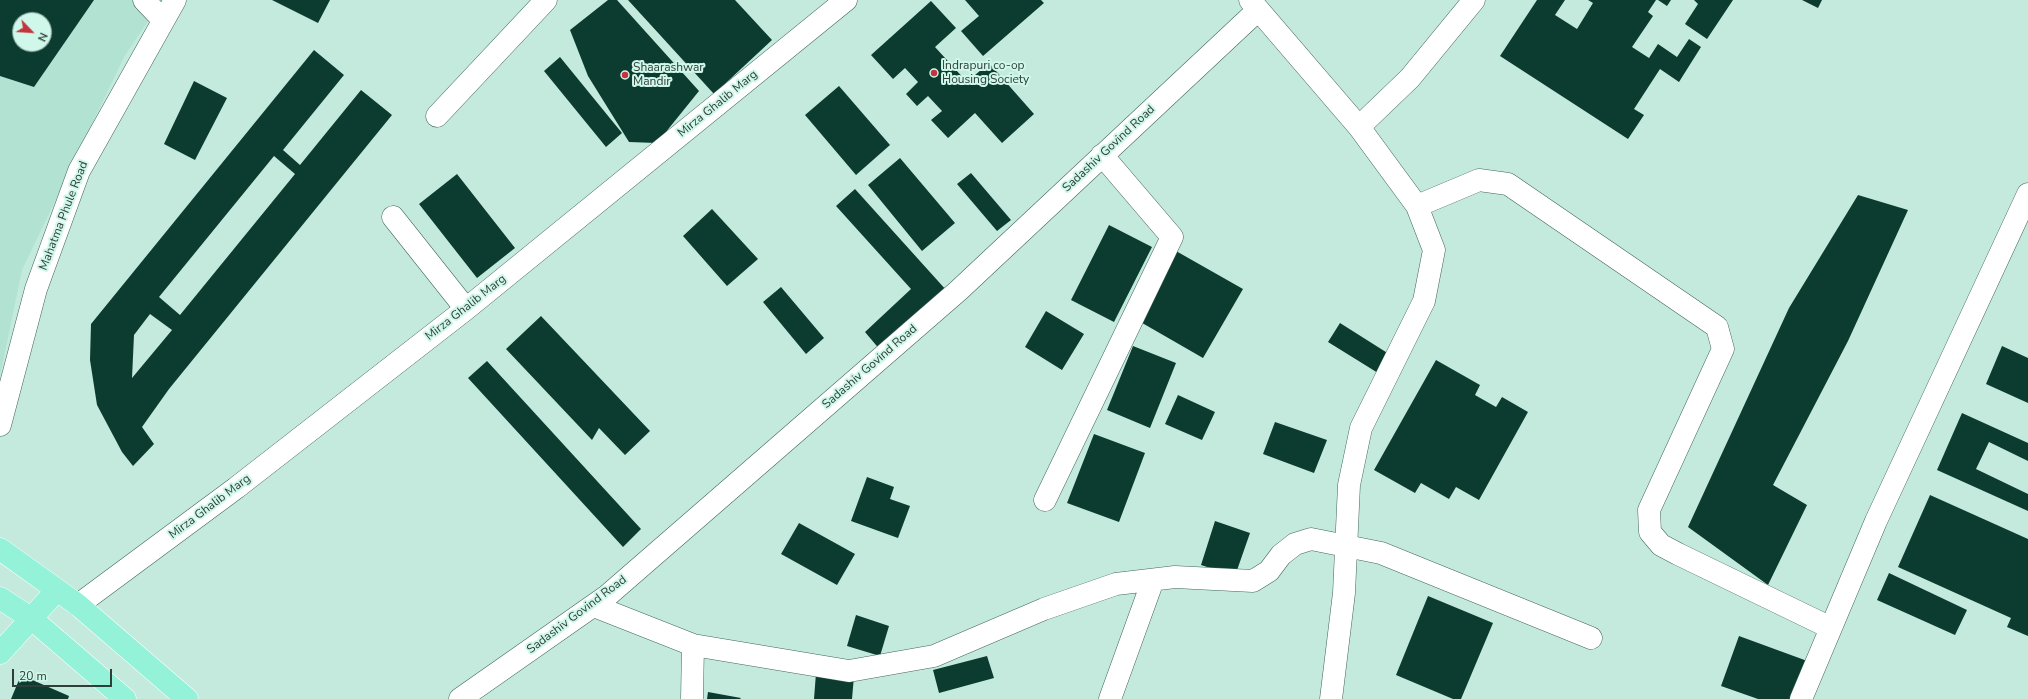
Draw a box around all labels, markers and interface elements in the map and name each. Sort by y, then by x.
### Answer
north arrow [12,12,52,52]
text: N [34,30,51,44]
place label: Indrapuri co-op Housing Society [942,59,1029,87]
place label: Shaarashwar Mandir [633,61,704,89]
street label: Mirza Ghalib Marg [675,67,761,141]
marker: Indrapuri co-op Housing Society [929,68,939,78]
marker: Shaarashwar Mandir [620,70,630,80]
street label: Sadashiv Govind Road [1060,103,1158,195]
street label: Mahatma Phule Road [37,159,91,273]
street label: Mirza Ghalib Marg [423,272,509,344]
street label: Sadashiv Govind Road [820,322,920,412]
street label: Mirza Ghalib Marg [166,472,254,542]
street label: Sadashiv Govind Road [524,573,630,657]
scale bar [14,661,114,687]
text: 20 m [19,668,47,684]

